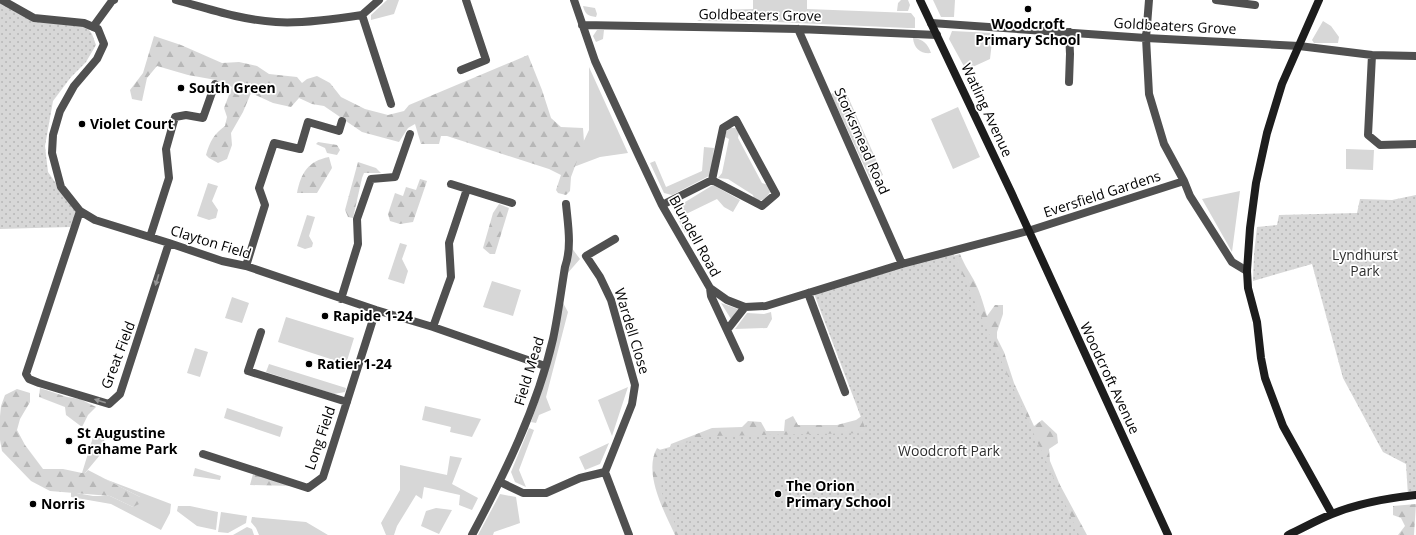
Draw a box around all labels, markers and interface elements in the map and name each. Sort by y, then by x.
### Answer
street label: Goldbeaters Grove [698,4,822,25]
marker: Woodcroft Primary School [1023,4,1033,14]
street label: Goldbeaters Grove [1113,13,1237,38]
place label: Woodcroft Primary School [975,14,1081,49]
street label: Watling Avenue [957,60,1018,160]
place label: South Green [189,78,276,97]
marker: South Green [176,83,186,93]
street label: Storksmead Road [830,84,895,197]
place label: Violet Court [90,114,174,133]
marker: Violet Court [77,119,87,129]
street label: Eversfield Gardens [1041,166,1163,221]
street label: Blundell Road [665,192,726,280]
street label: Clayton Field [168,220,254,263]
park label: Lyndhurst Park [1332,245,1398,280]
one-way arrow [154,275,160,287]
street label: Wardell Close [610,286,655,376]
place label: Rapide 1-24 [333,306,413,325]
marker: Rapide 1-24 [320,311,330,321]
street label: Great Field [96,318,139,391]
street label: Woodcroft Avenue [1076,319,1145,437]
street label: Field Mead [509,334,548,408]
place label: Ratier 1-24 [317,354,392,373]
marker: Ratier 1-24 [304,359,314,369]
one-way arrow [94,398,106,404]
street label: Long Field [300,403,339,472]
place label: St Augustine Grahame Park [77,423,178,458]
marker: St Augustine Grahame Park [64,436,74,446]
park label: Woodcroft Park [898,441,1001,460]
place label: The Orion Primary School [786,476,891,511]
marker: The Orion Primary School [773,489,783,499]
place label: Norris [41,494,85,513]
marker: Norris [28,499,38,509]

